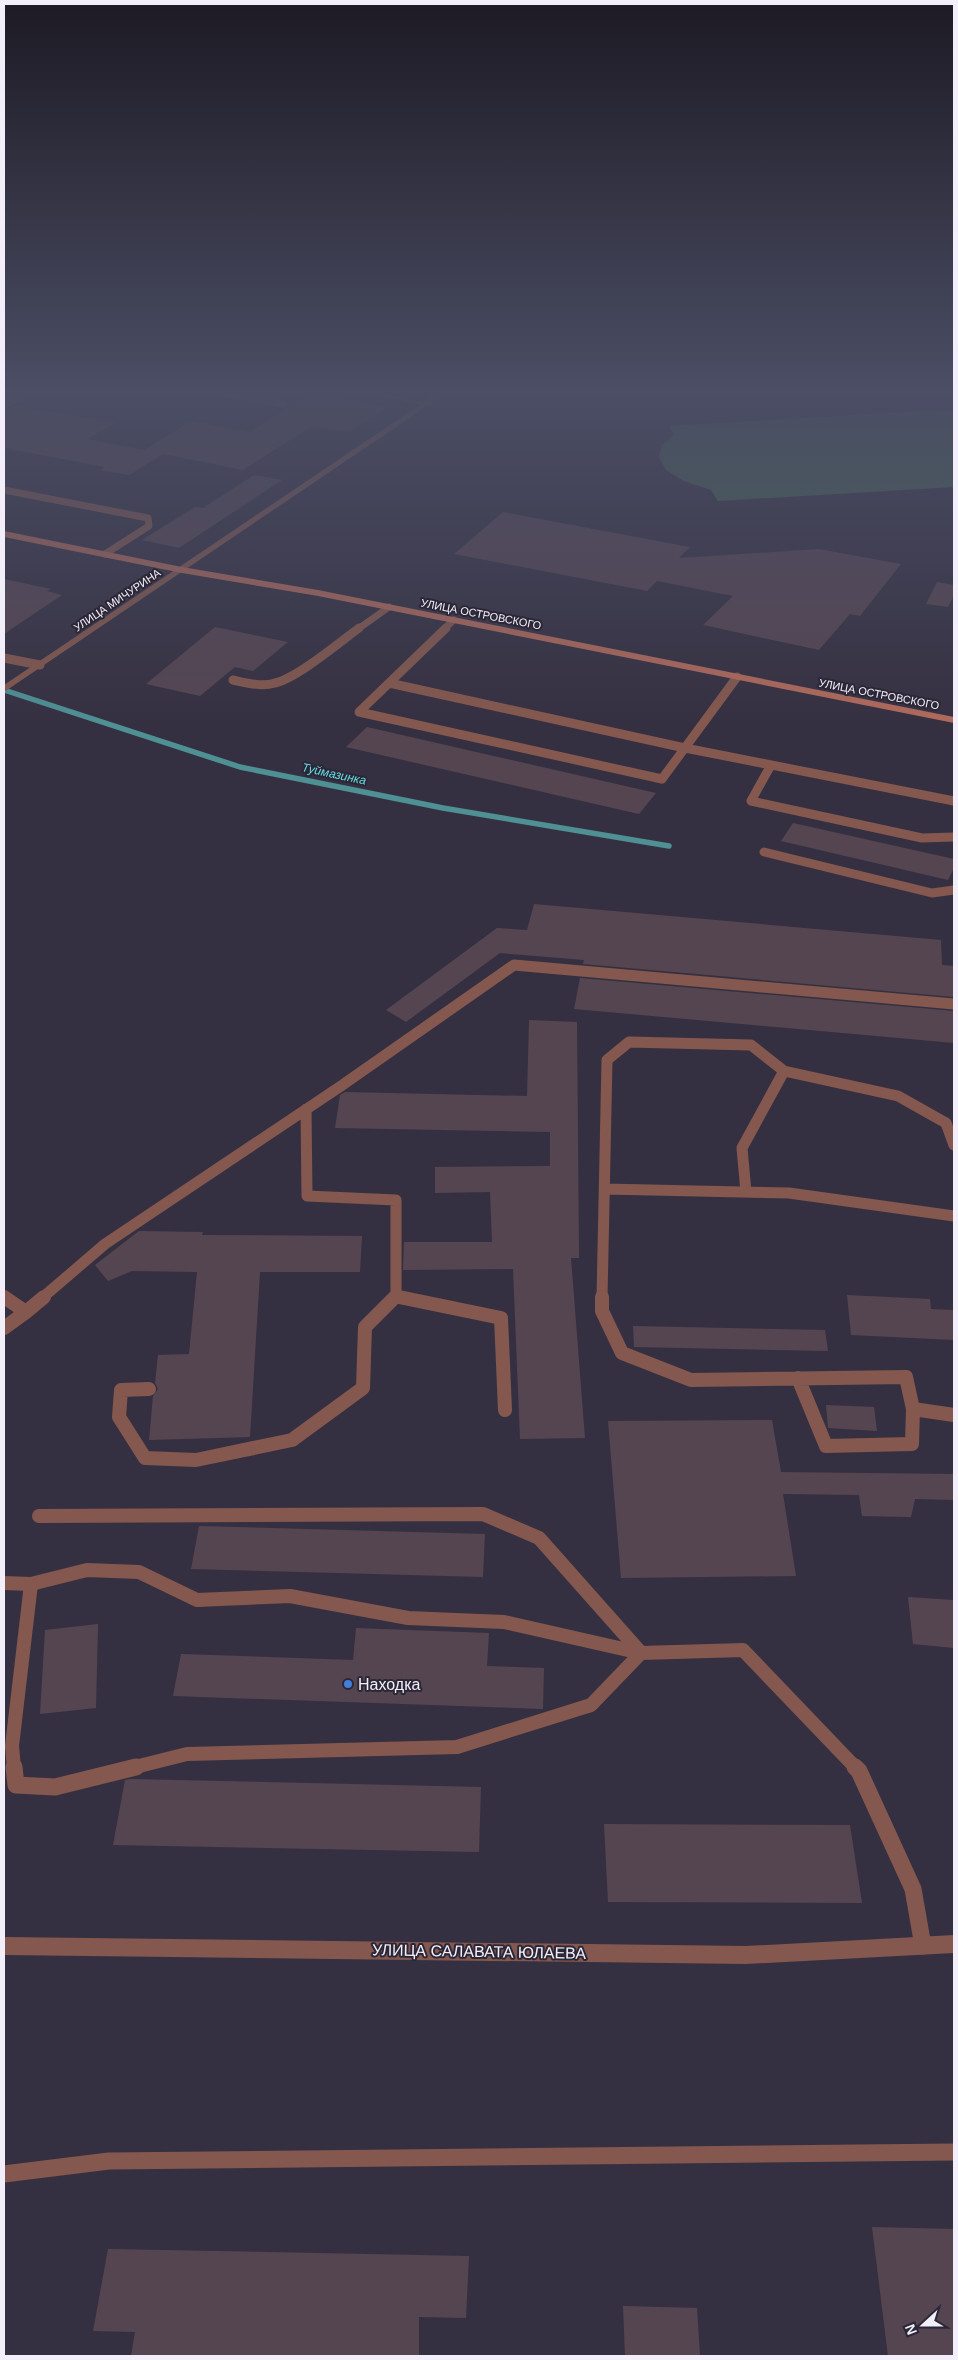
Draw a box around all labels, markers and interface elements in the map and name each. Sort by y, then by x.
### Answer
street label: УЛИЦА МИЧУРИНА [71,566,163,634]
street label: УЛИЦА ОСТРОВСКОГО [420,596,543,632]
street label: УЛИЦА ОСТРОВСКОГО [818,676,941,712]
water label: Туймазинка [301,760,368,788]
place label: Находка [358,1676,421,1693]
marker: Находка [342,1678,354,1690]
street label: УЛИЦА САЛАВАТА ЮЛАЕВА [372,1941,586,1962]
north arrow [898,2300,948,2350]
text: N [902,2322,920,2337]

